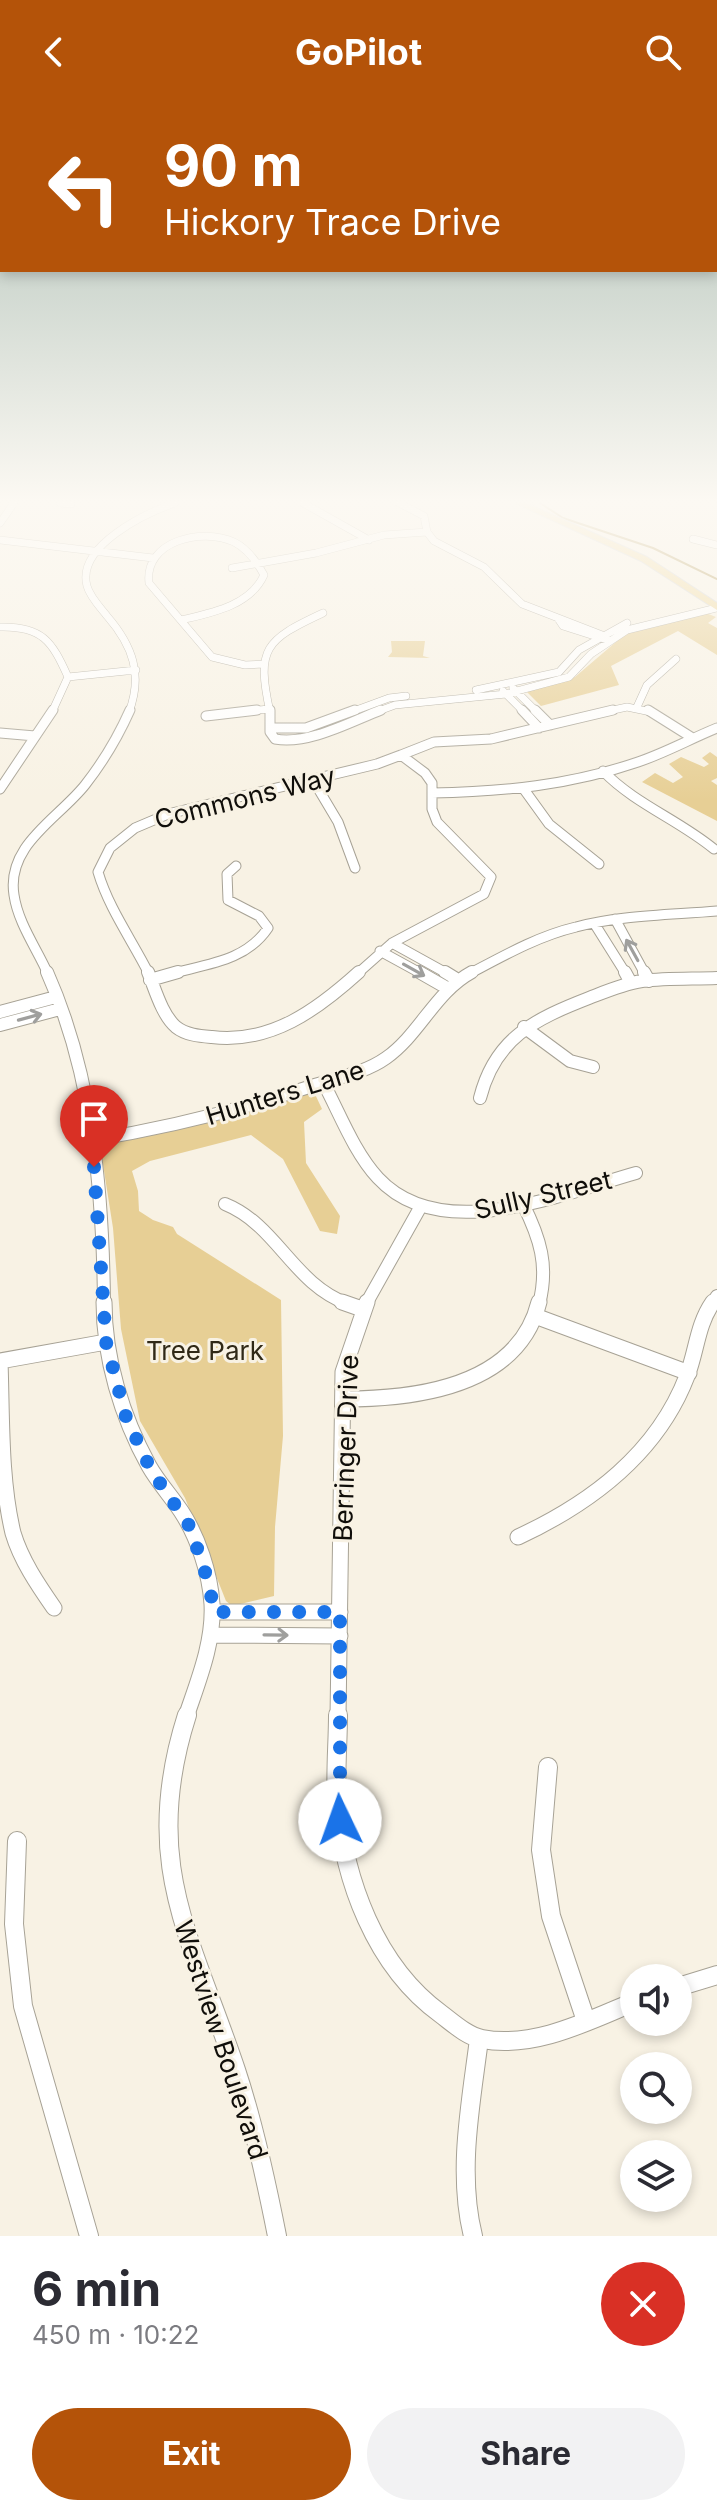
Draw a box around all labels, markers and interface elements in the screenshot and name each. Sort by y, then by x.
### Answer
icon: back [32,30,76,74]
text: GoPilot [295,30,422,74]
icon: search [641,30,685,74]
text: 90 m [164,132,303,200]
icon: left [32,136,136,240]
text: Hickory Trace Drive [164,200,501,244]
street label: Commons Way [151,760,339,835]
one-way arrow [624,939,640,962]
one-way arrow [402,962,425,978]
one-way arrow [17,1008,43,1023]
street label: Hunters Lane [202,1054,368,1131]
pin [60,1085,128,1167]
icon: arrive [72,1097,116,1141]
street label: Sully Street [471,1164,615,1225]
park label: Tree Park [146,1335,264,1366]
street label: Berringer Drive [327,1354,364,1542]
one-way arrow [262,1628,289,1643]
position arrow [298,1778,382,1862]
street label: Westview Boulevard [168,1916,275,2163]
map controls [620,1964,692,2212]
button: sound [620,1964,692,2036]
button: search [620,2052,692,2124]
button: layers [620,2140,692,2212]
text: 6 min [32,2259,161,2318]
button: close [601,2262,685,2346]
text: 450 m · 10:22 [32,2319,199,2350]
button: Exit [32,2408,351,2500]
button: Share [367,2408,685,2500]

